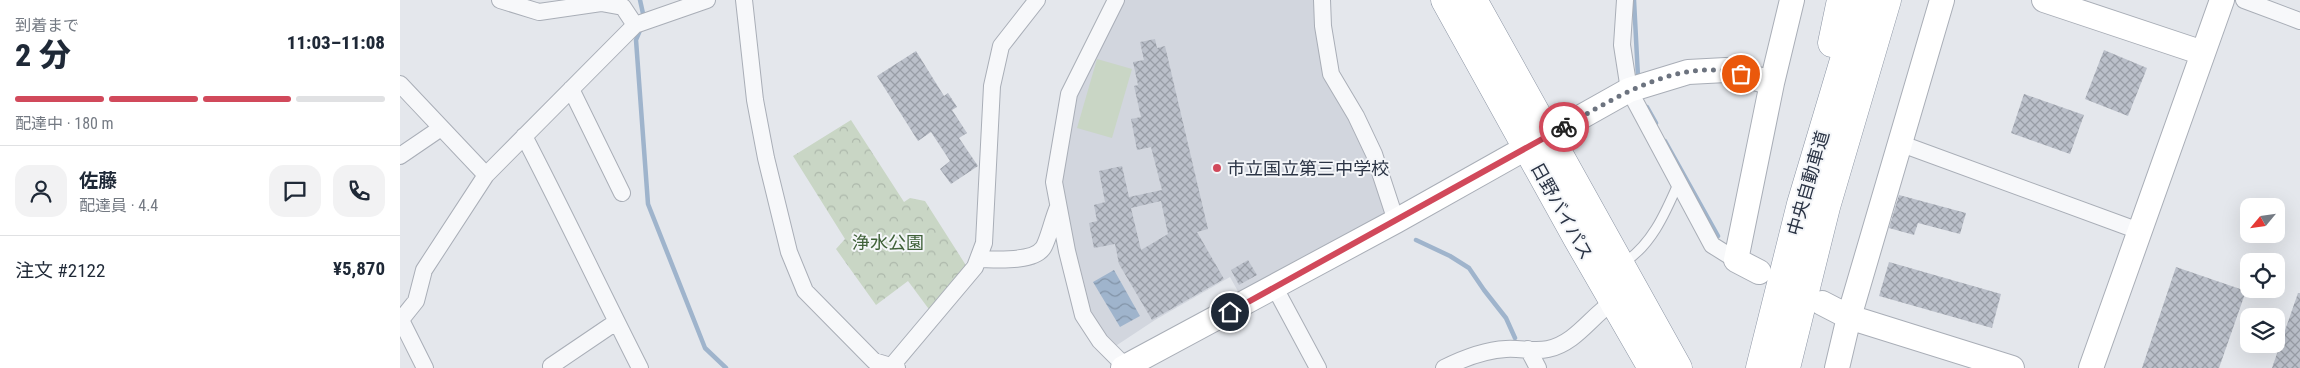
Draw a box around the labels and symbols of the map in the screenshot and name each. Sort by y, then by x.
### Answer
pin [1720,53,1762,95]
courier [1539,102,1589,152]
street label: 中央自動車道 [1783,128,1833,238]
place label: 市立国立第三中学校 [1227,158,1389,179]
street label: 日野バイパス [1527,159,1597,263]
marker: 市立国立第三中学校 [1211,162,1223,174]
north arrow [2240,198,2285,242]
park label: 浄水公園 [852,232,924,253]
pin [1209,291,1251,333]

